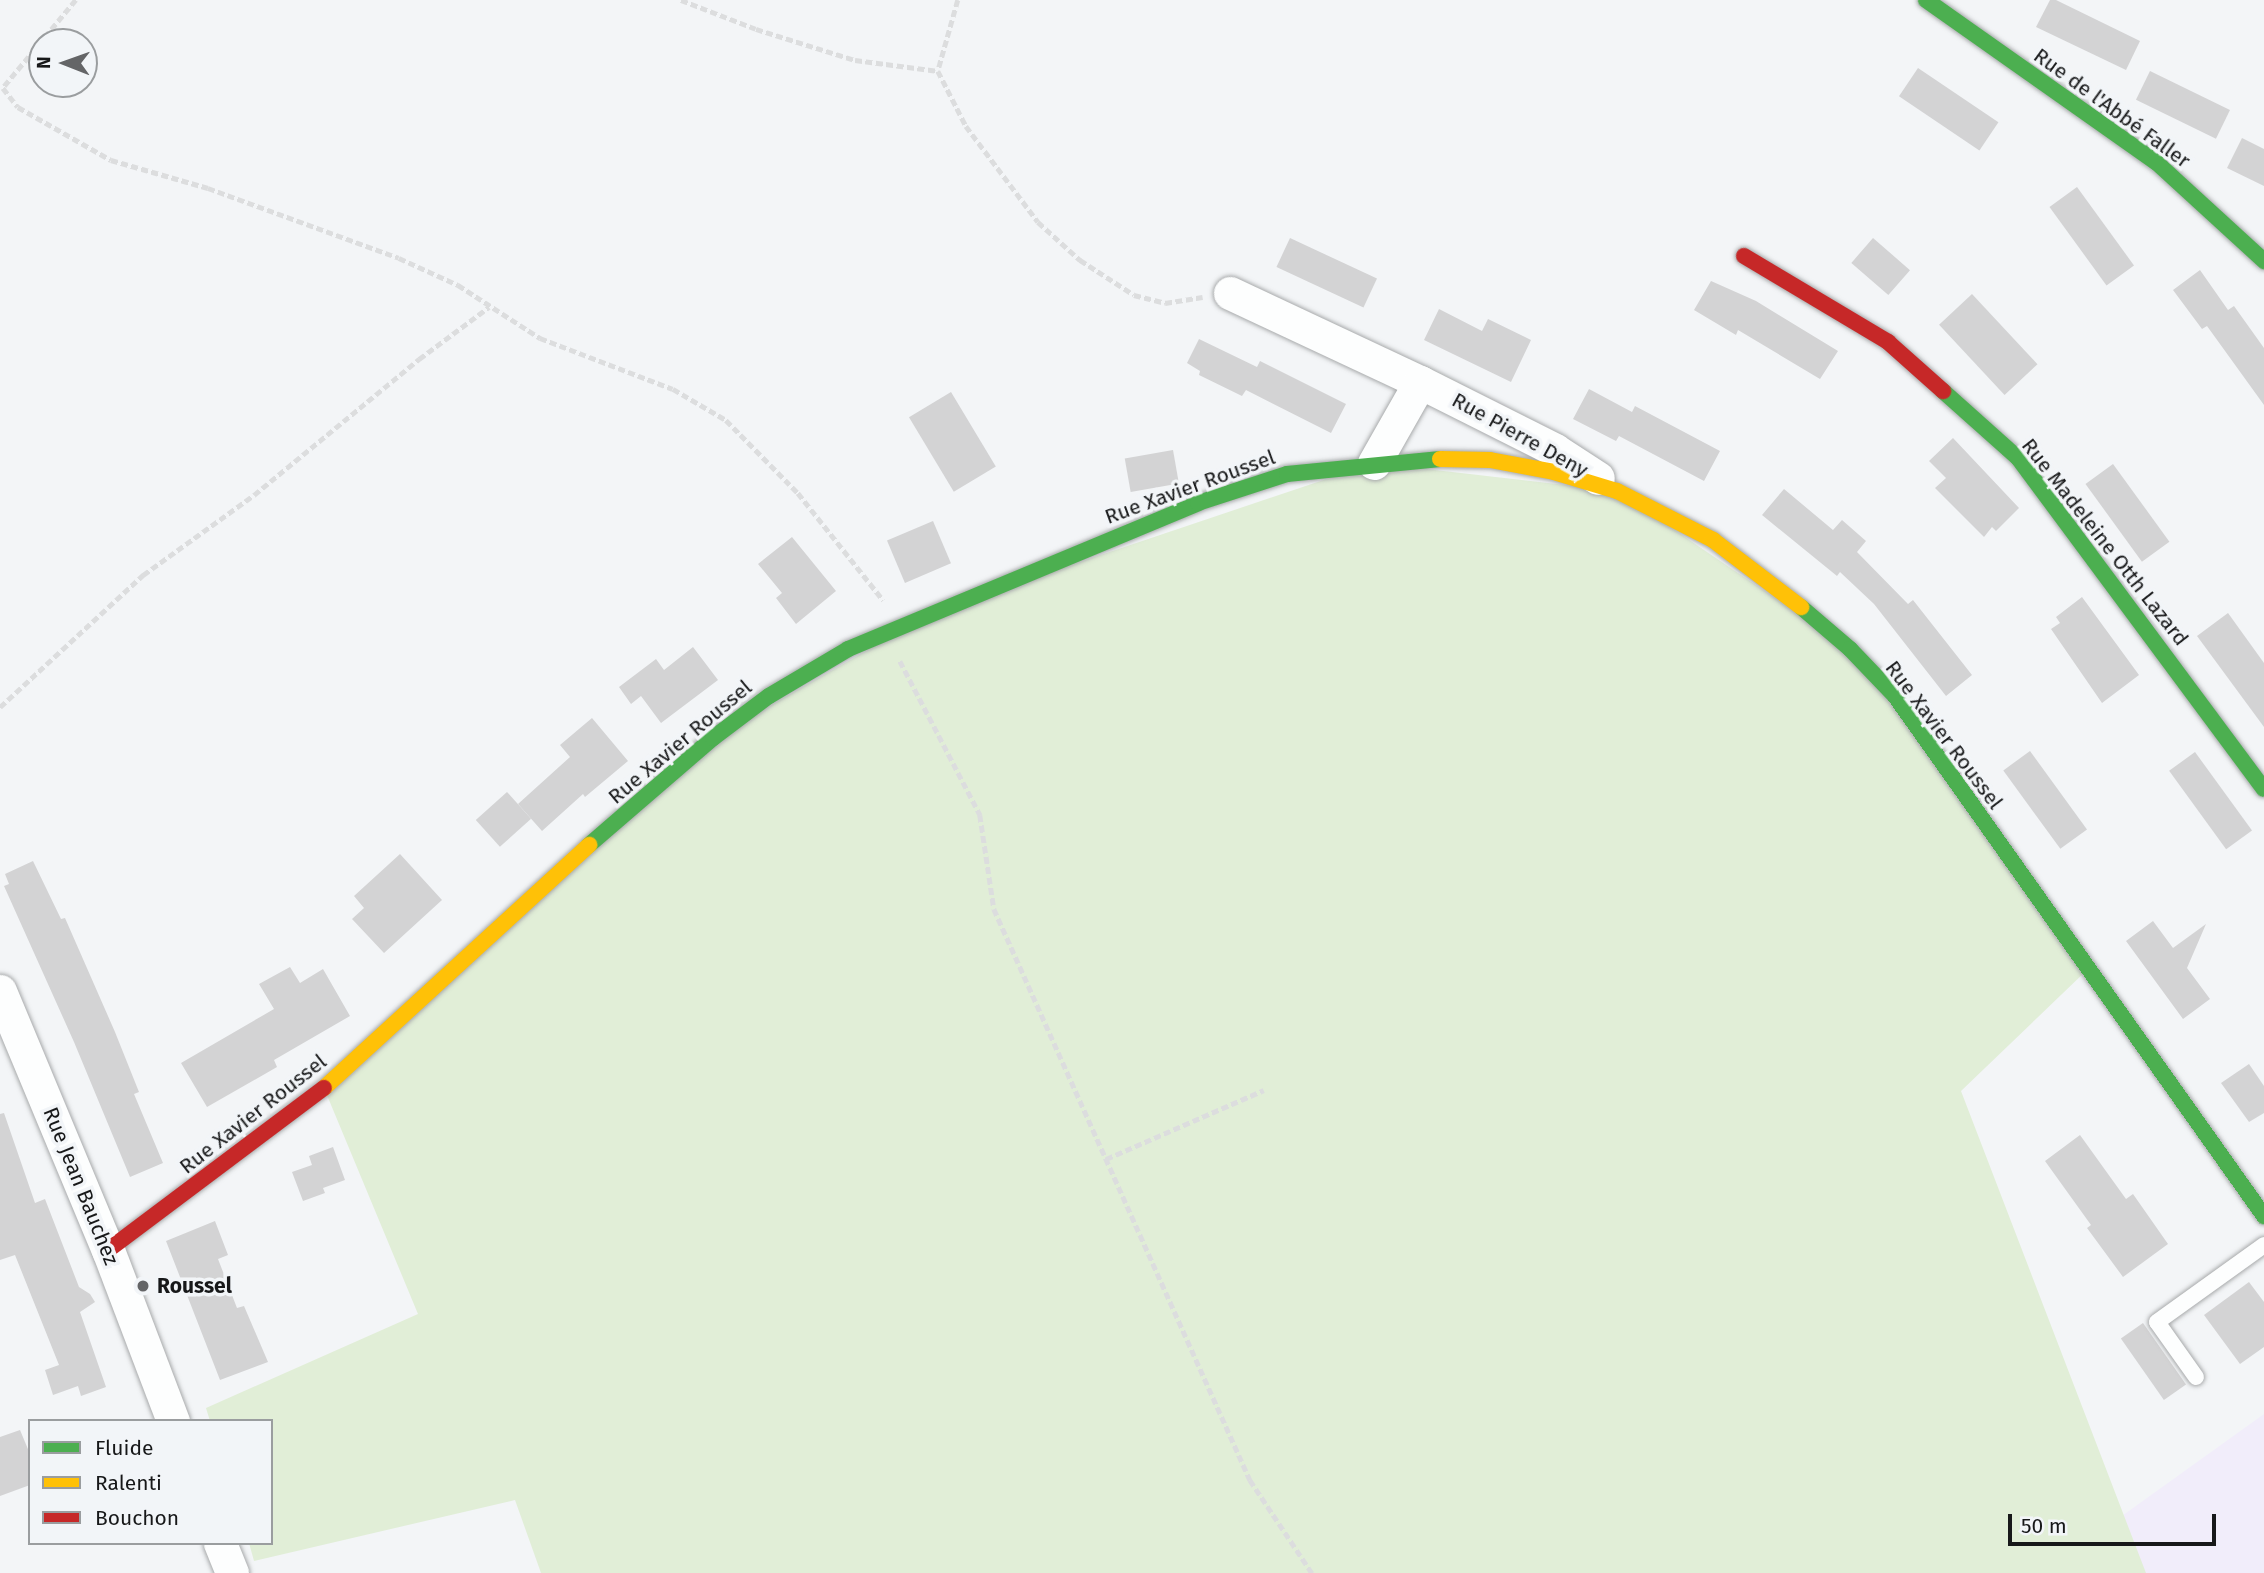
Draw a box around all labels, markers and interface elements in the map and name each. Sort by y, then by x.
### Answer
north arrow [28,28,98,98]
street label: Rue de l'Abbé Faller [2029,43,2195,173]
text: N [32,56,55,69]
street label: Rue Pierre Deny [1448,387,1592,483]
street label: Rue Madeleine Otth Lazard [2016,433,2194,651]
street label: Rue Xavier Roussel [1101,444,1279,530]
street label: Rue Xavier Roussel [1880,656,2008,814]
street label: Rue Xavier Roussel [603,675,757,809]
street label: Rue Xavier Roussel [175,1049,331,1179]
street label: Rue Jean Bauchez [38,1103,124,1269]
place label: Roussel [157,1273,232,1299]
marker: Roussel [135,1278,151,1294]
legend [28,1419,273,1545]
text: Fluide [95,1435,153,1461]
text: Ralenti [95,1470,162,1496]
scale bar [2012,1500,2220,1544]
text: Bouchon [95,1505,179,1531]
text: 50 m [2021,1513,2067,1539]

